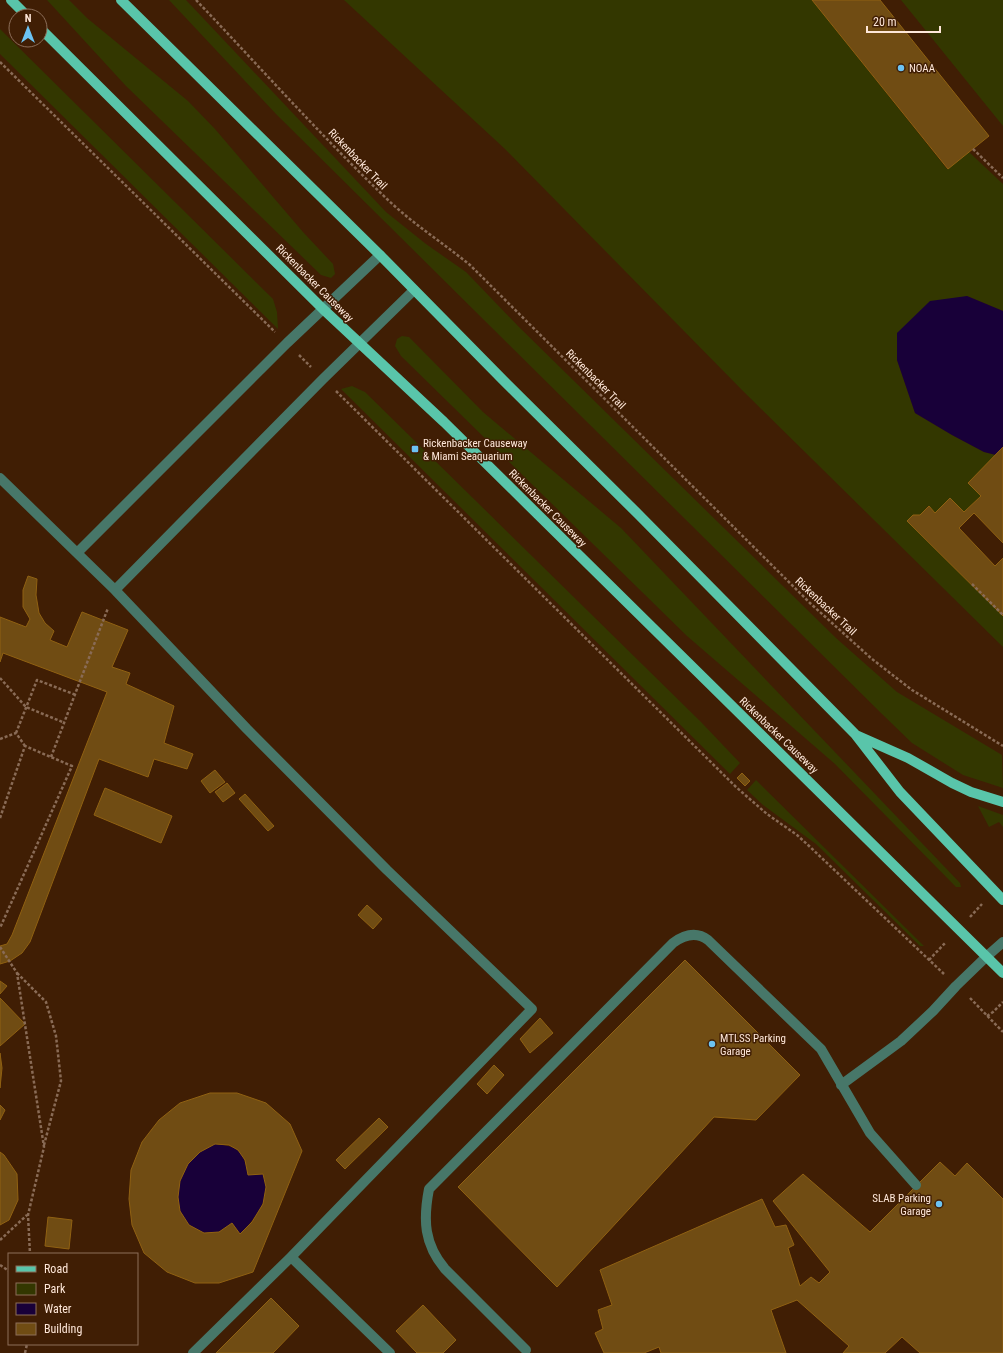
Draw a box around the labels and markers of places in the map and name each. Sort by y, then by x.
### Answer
place label: NOAA [909,62,936,75]
marker: NOAA [896,63,906,73]
place label: Rickenbacker Causeway & Miami Seaquarium [423,437,528,463]
marker: Rickenbacker Causeway & Miami Seaquarium [410,444,420,454]
place label: MTLSS Parking Garage [720,1032,786,1058]
marker: MTLSS Parking Garage [707,1039,717,1049]
place label: SLAB Parking Garage [872,1192,931,1218]
marker: SLAB Parking Garage [934,1199,944,1209]

